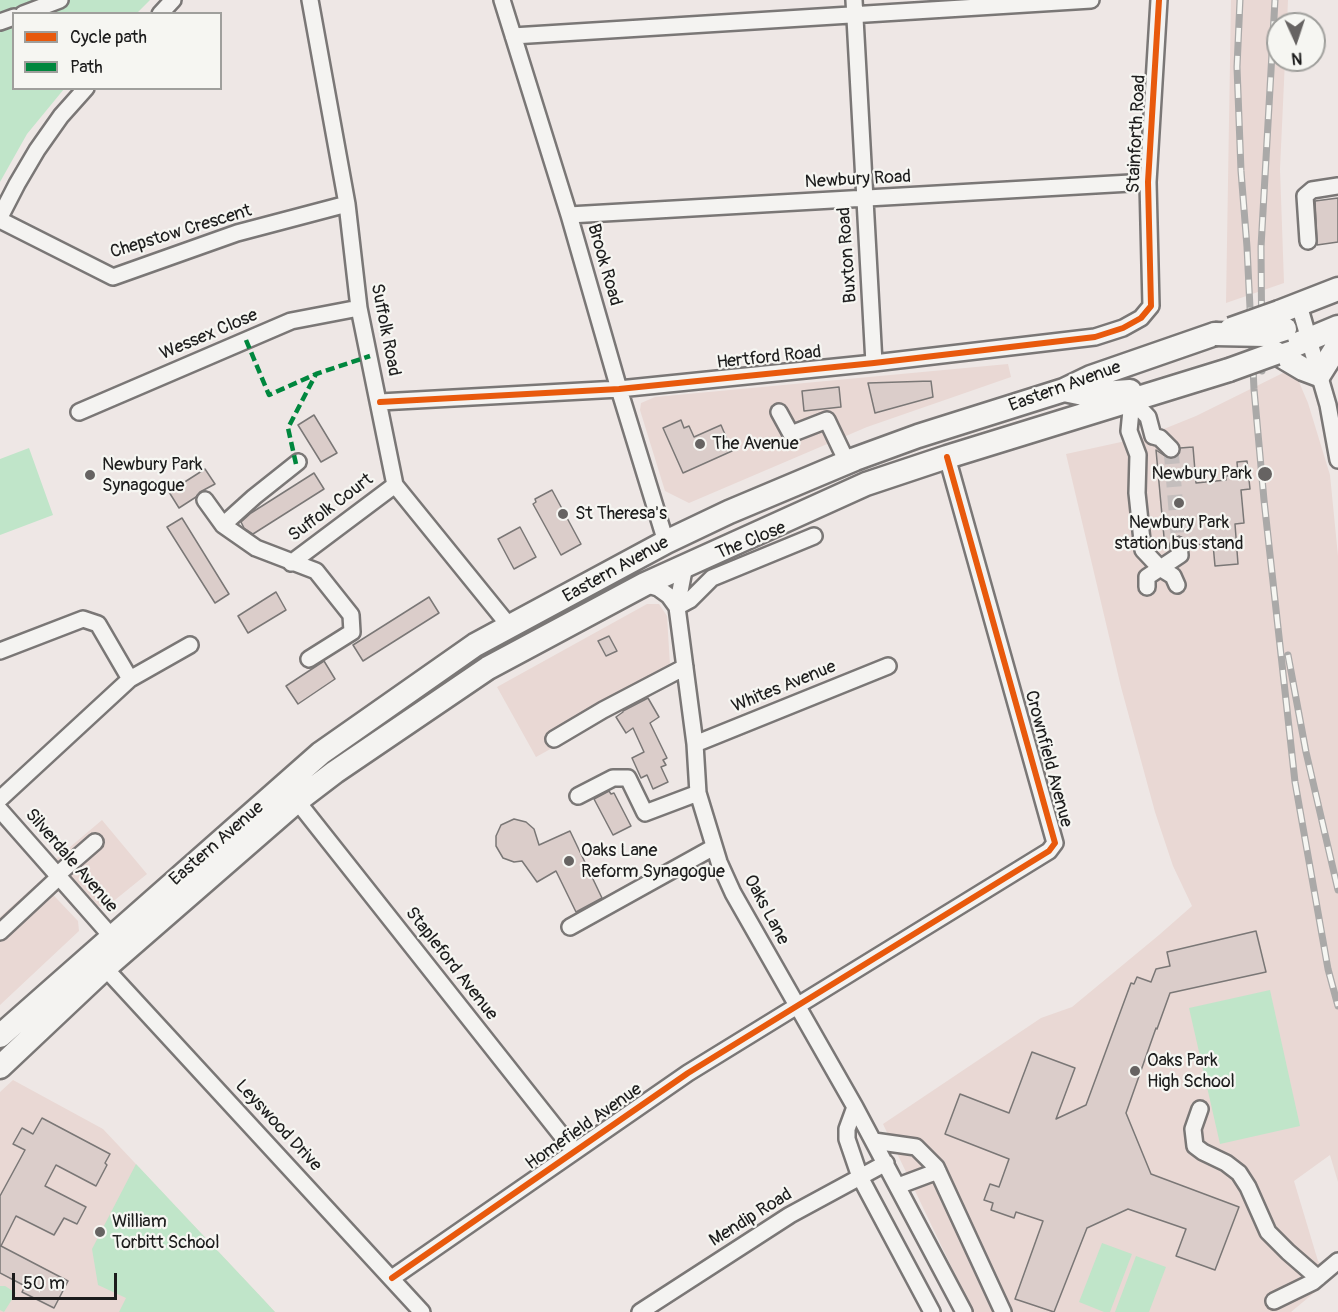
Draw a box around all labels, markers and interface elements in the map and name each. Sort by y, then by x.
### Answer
legend [12,12,222,90]
north arrow [1266,12,1326,72]
text: Cycle path [70,26,147,49]
text: N [1291,48,1303,68]
text: Path [70,56,103,79]
street label: Stainforth Road [1123,74,1151,194]
street label: Newbury Road [804,166,912,194]
street label: Chepstow Crescent [108,200,254,264]
street label: Buxton Road [834,206,862,304]
street label: Brook Road [582,222,626,308]
street label: Suffolk Road [365,282,405,378]
street label: Wessex Close [157,305,261,365]
street label: Hertford Road [716,342,822,374]
street label: Eastern Avenue [1006,357,1124,417]
place label: The Avenue [712,433,799,455]
marker: The Avenue [693,437,707,451]
place label: Newbury Park Synagogue [102,454,203,496]
place label: Newbury Park [1151,463,1252,485]
marker: Newbury Park [1256,465,1274,483]
marker: Newbury Park Synagogue [83,468,97,482]
street label: Suffolk Court [284,469,378,547]
marker: Newbury Park station bus stand [1172,496,1186,510]
place label: St Theresa's [575,503,667,525]
marker: St Theresa's [556,507,570,521]
place label: Newbury Park station bus stand [1114,512,1244,554]
street label: The Close [713,517,789,565]
street label: Eastern Avenue [559,532,673,608]
street label: Whites Avenue [729,656,839,718]
street label: Crownfield Avenue [1019,688,1077,830]
street label: Eastern Avenue [165,797,269,891]
street label: Silverdale Avenue [20,805,122,917]
place label: Oaks Lane Reform Synagogue [581,840,725,882]
marker: Oaks Lane Reform Synagogue [562,854,576,868]
street label: Oaks Lane [739,871,793,949]
street label: Stapleford Avenue [400,903,502,1025]
place label: Oaks Park High School [1147,1050,1235,1092]
marker: Oaks Park High School [1128,1064,1142,1078]
street label: Leyswood Drive [230,1076,326,1176]
street label: Homefield Avenue [522,1079,646,1175]
street label: Mendip Road [706,1184,796,1252]
place label: William Torbitt School [112,1211,219,1254]
marker: William Torbitt School [93,1225,107,1239]
scale bar [15,1261,120,1299]
text: 50 m [23,1272,65,1295]

